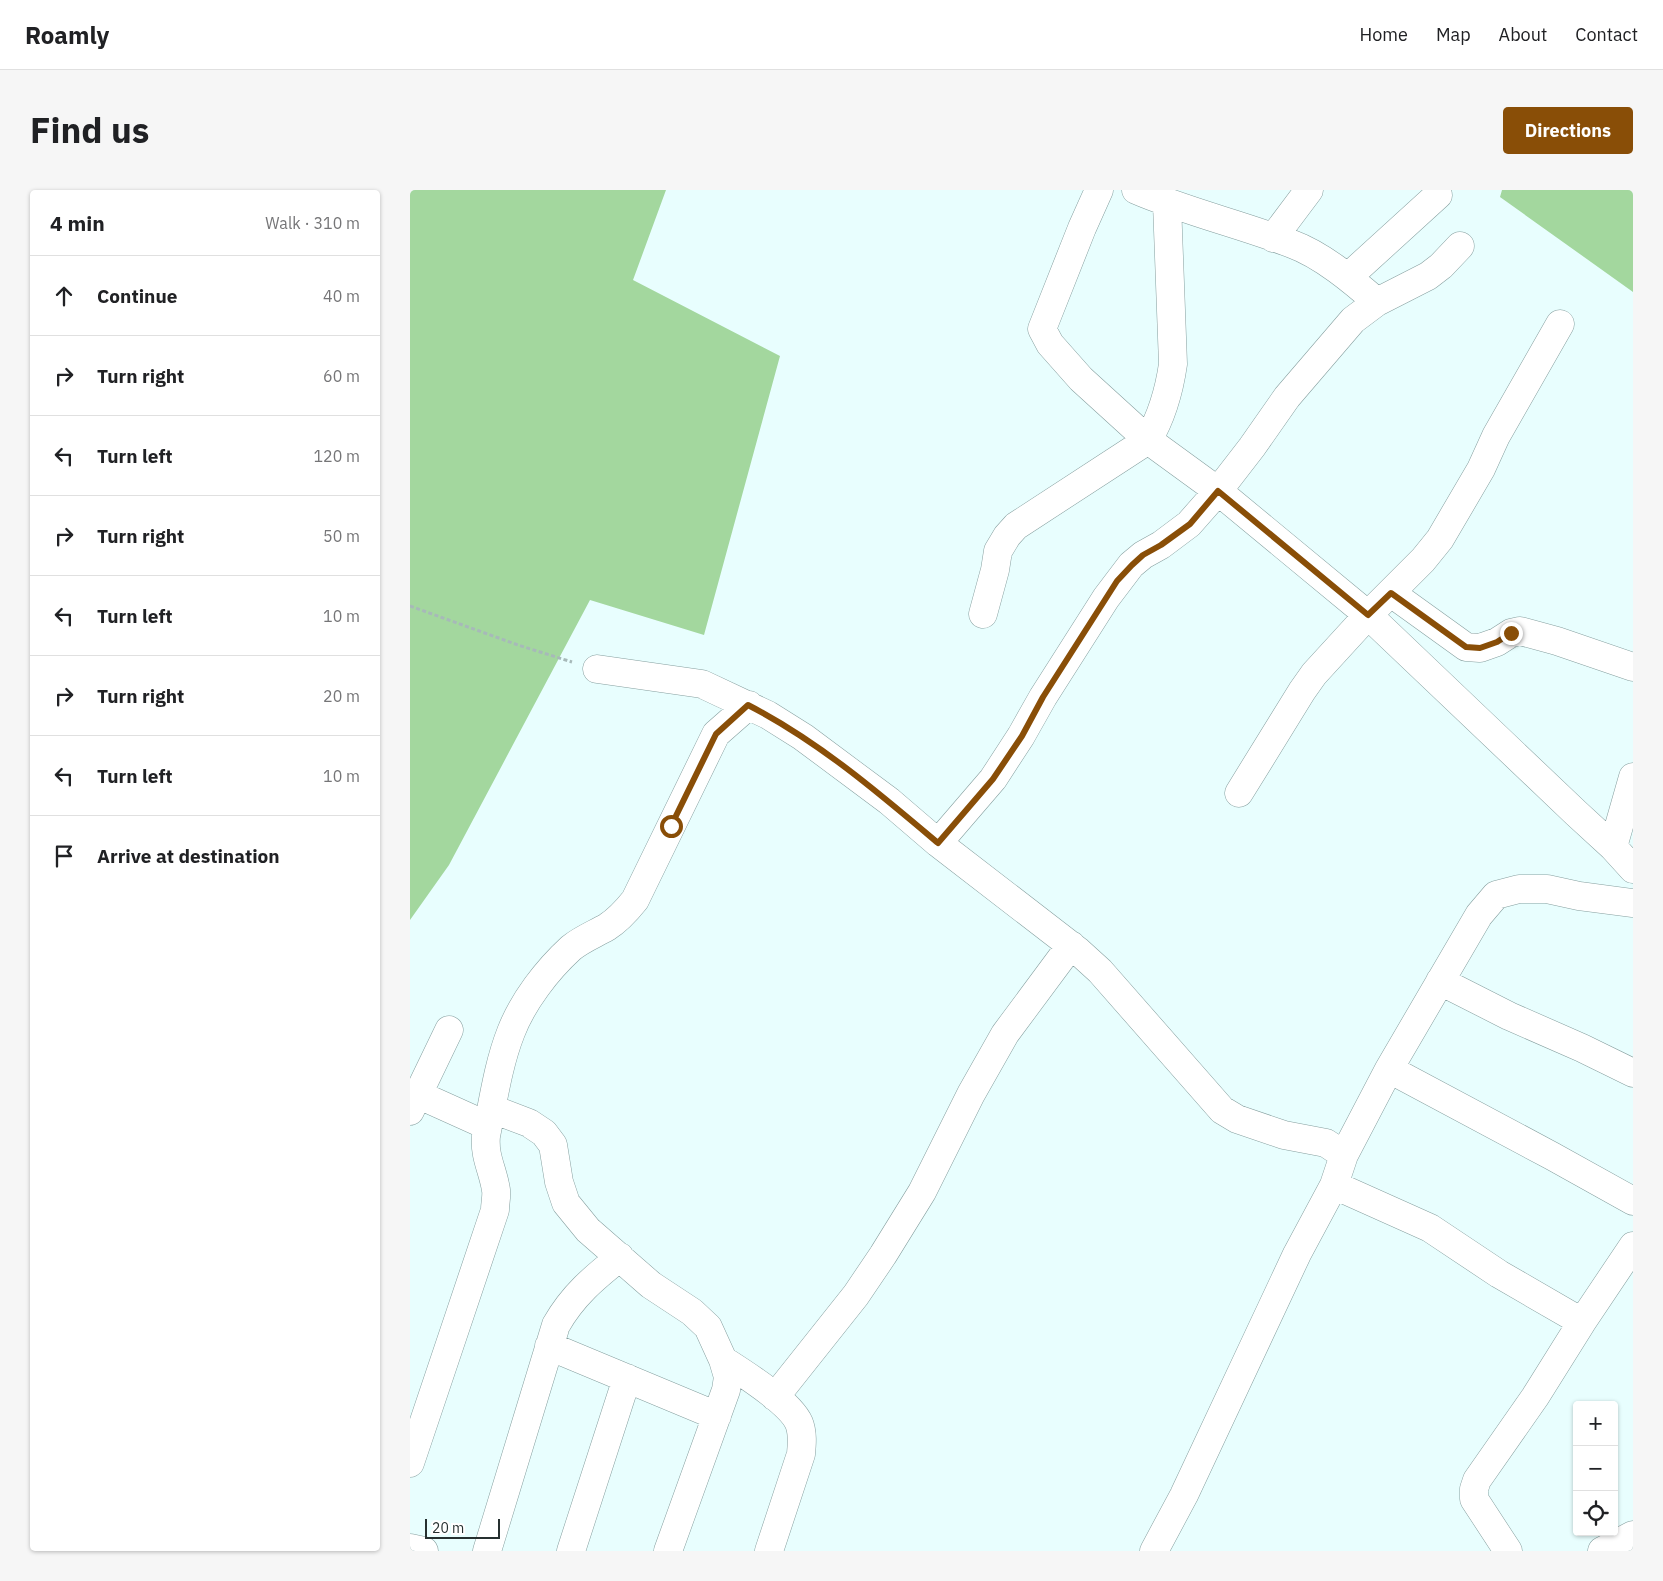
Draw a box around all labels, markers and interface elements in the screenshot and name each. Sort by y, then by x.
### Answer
text: Roamly [25,19,109,51]
text: Home [1360,23,1408,46]
text: Map [1436,23,1471,46]
text: About [1499,23,1547,46]
text: Contact [1575,23,1638,46]
text: Find us [30,107,149,153]
button: Directions [1503,107,1633,154]
text: 4 min [50,209,105,237]
text: Walk · 310 m [265,213,360,233]
icon: ahead [50,282,78,310]
text: Continue [97,284,177,308]
text: 40 m [323,286,360,306]
icon: right [50,362,78,390]
text: Turn right [97,364,184,388]
text: 60 m [323,366,360,386]
icon: left [50,442,78,470]
text: Turn left [97,444,173,468]
text: 120 m [313,446,360,466]
icon: right [50,522,78,550]
text: Turn right [97,524,184,548]
text: 50 m [323,526,360,546]
icon: left [50,602,78,630]
text: Turn left [97,604,173,628]
text: 10 m [323,606,360,626]
route end [1500,622,1523,645]
icon: right [50,682,78,710]
text: Turn right [97,684,184,708]
text: 20 m [323,686,360,706]
icon: left [50,762,78,790]
text: Turn left [97,764,173,788]
text: 10 m [323,766,360,786]
route start [660,815,683,838]
icon: arrive [50,842,78,870]
text: Arrive at destination [97,844,280,868]
map controls [1573,1401,1618,1536]
button: + [1573,1401,1618,1446]
button: − [1573,1446,1618,1491]
button: locate [1573,1491,1618,1536]
scale bar [425,1516,500,1539]
text: 20 m [432,1519,464,1537]

